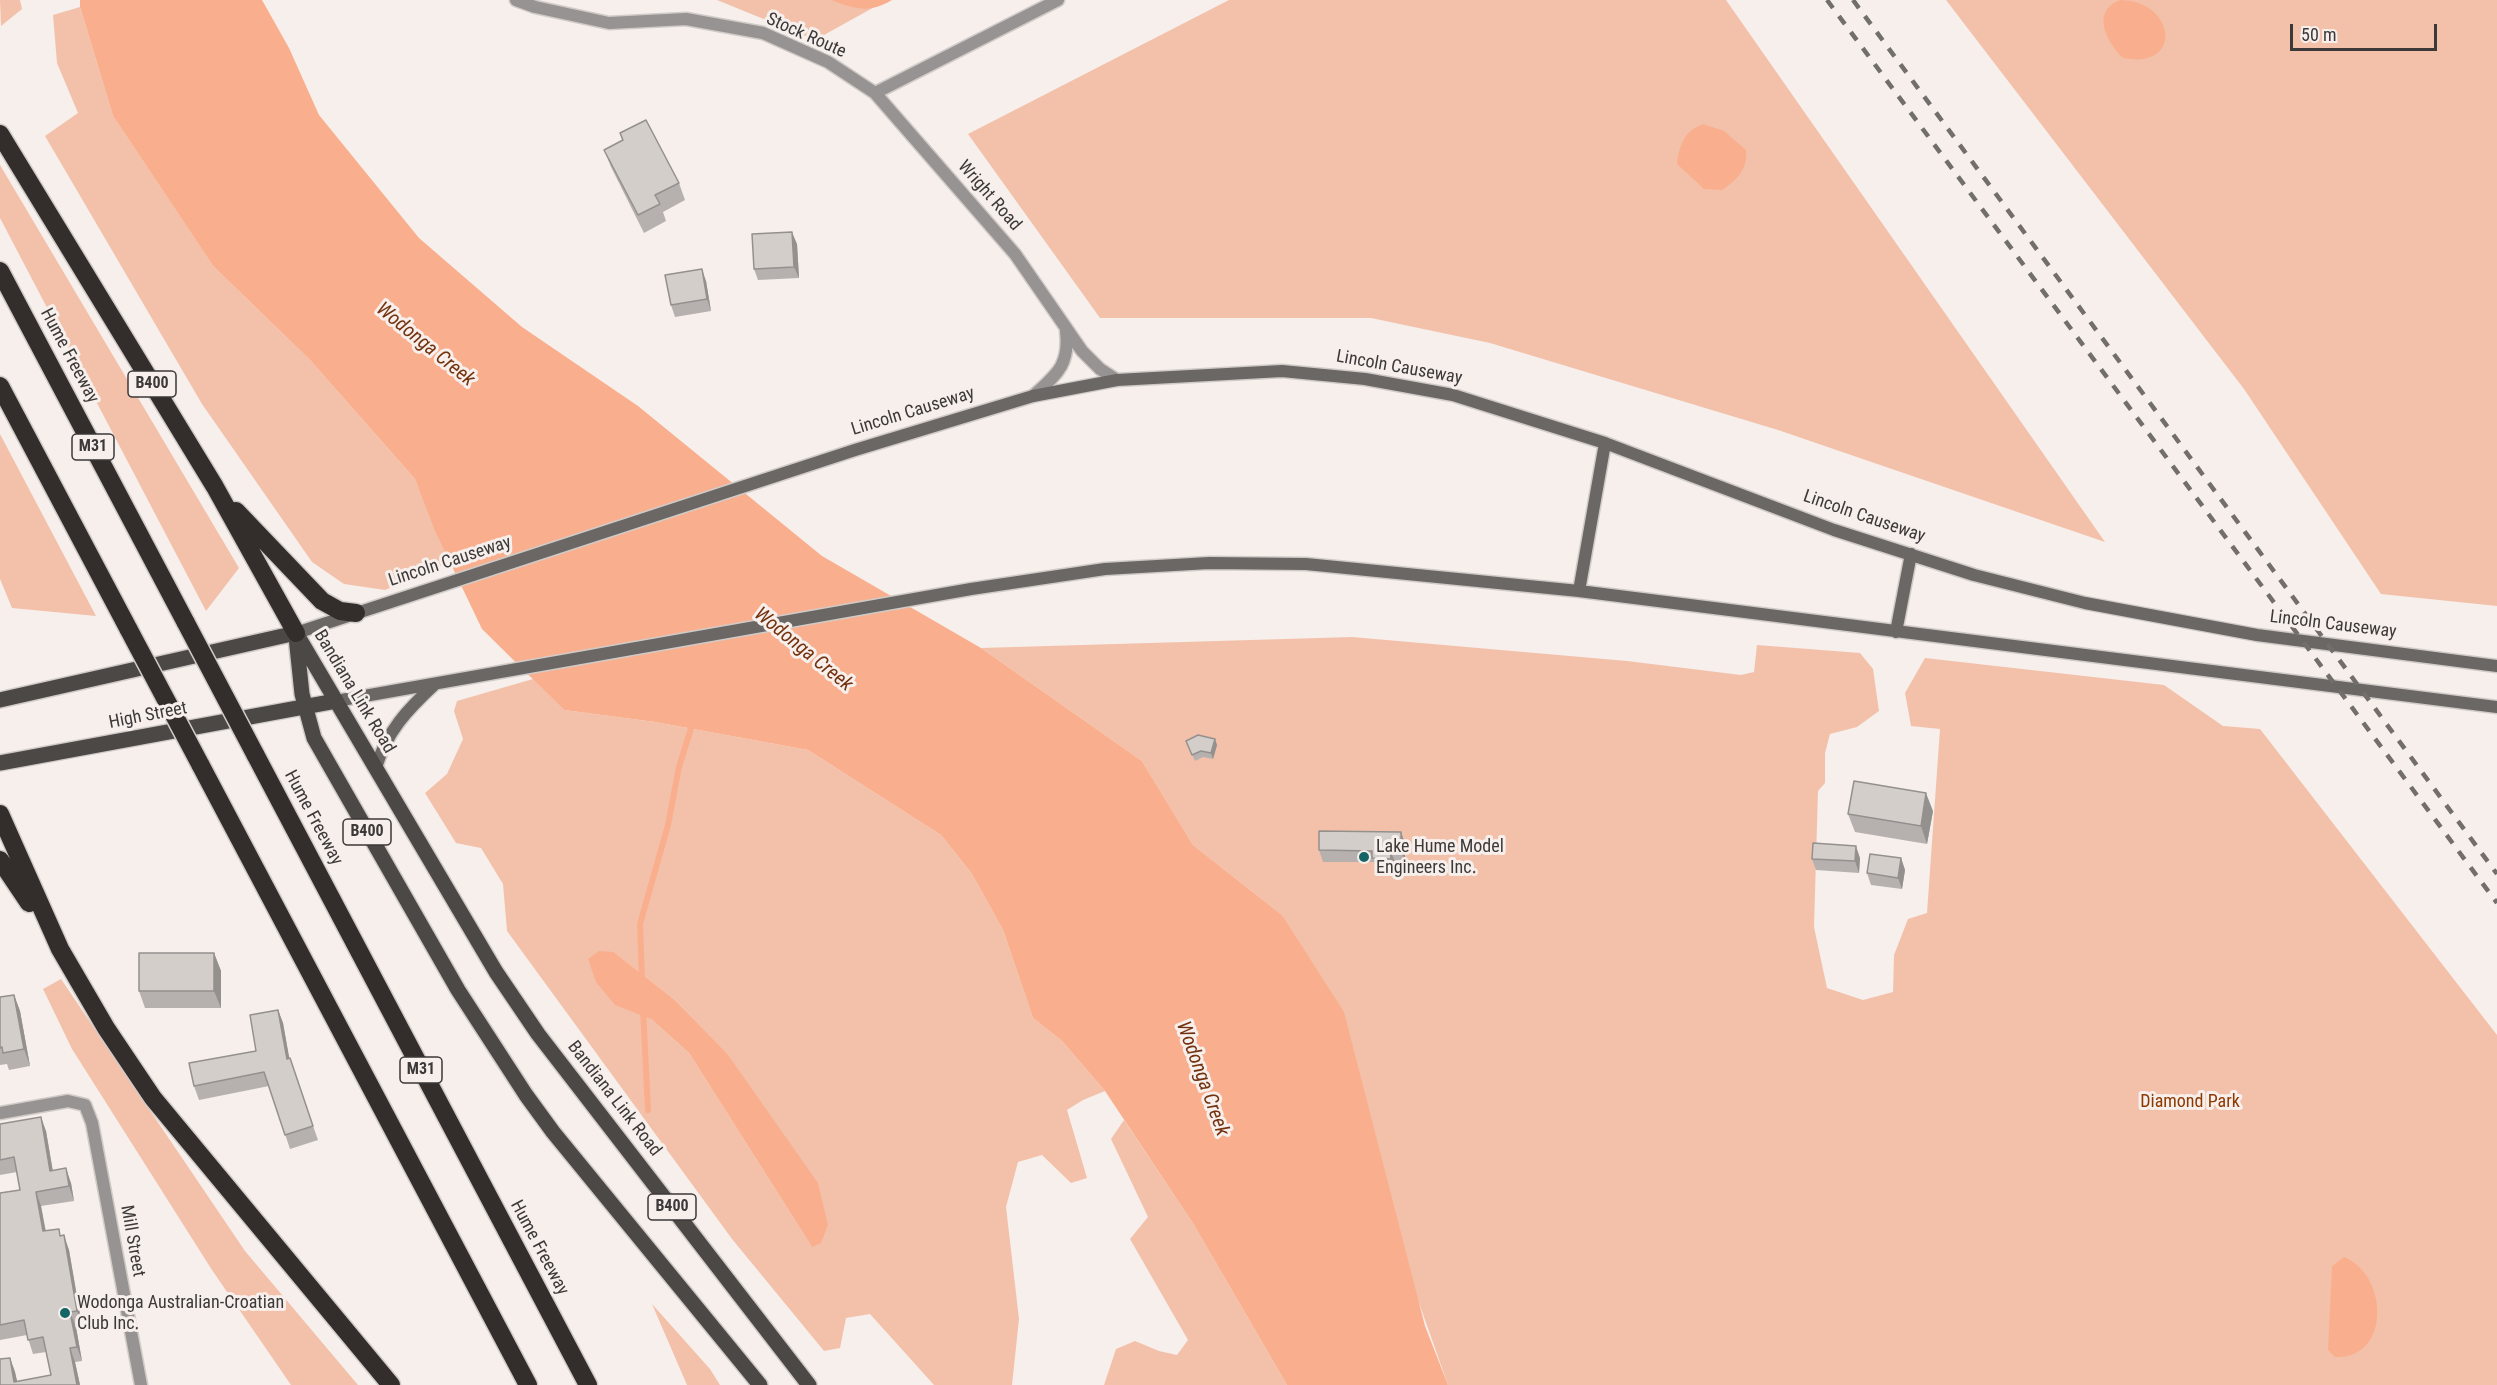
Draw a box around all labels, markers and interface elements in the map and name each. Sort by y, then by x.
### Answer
street label: Stock Route [763,9,849,63]
scale bar [2293,12,2440,50]
text: 50 m [2301,24,2336,45]
street label: Wright Road [953,156,1025,236]
water label: Wodonga Creek [371,298,479,392]
street label: Hume Freeway [35,305,103,407]
street label: Lincoln Causeway [1334,346,1464,390]
road number: B400 [128,371,176,397]
street label: Lincoln Causeway [849,383,977,441]
road number: M31 [72,434,114,460]
street label: Lincoln Causeway [1800,486,1928,548]
street label: Lincoln Causeway [386,532,514,592]
water label: Wodonga Creek [749,603,857,697]
street label: Lincoln Causeway [2268,607,2398,643]
street label: Bandiana Link Road [309,626,399,758]
street label: High Street [107,698,189,734]
street label: Hume Freeway [279,767,347,869]
road number: B400 [343,819,391,845]
place label: Lake Hume Model Engineers Inc. [1376,836,1504,878]
marker: Lake Hume Model Engineers Inc. [1357,850,1371,864]
water label: Wodonga Creek [1170,1019,1234,1139]
street label: Bandiana Link Road [562,1037,666,1161]
road number: M31 [400,1057,442,1083]
park label: Diamond Park [2140,1091,2240,1113]
road number: B400 [648,1194,696,1220]
street label: Hume Freeway [505,1197,573,1299]
street label: Mill Street [115,1204,149,1278]
place label: Wodonga Australian-Croatian Club Inc. [77,1292,284,1334]
marker: Wodonga Australian-Croatian Club Inc. [58,1306,72,1320]

